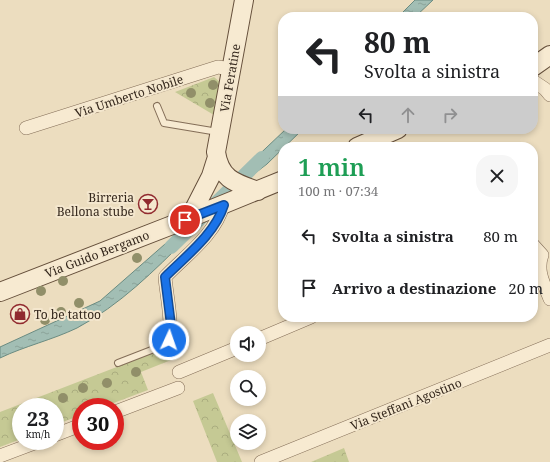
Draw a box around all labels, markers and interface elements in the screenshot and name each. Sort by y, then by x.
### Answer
text: 80 m [364,23,431,61]
icon: left [298,28,350,80]
street label: Via Feratine [216,42,244,114]
text: Svolta a sinistra [364,59,500,83]
street label: Via Umberto Nobile [73,70,185,122]
icon: left [355,104,377,126]
icon: ahead [397,104,419,126]
icon: right [439,104,461,126]
text: 1 min [298,150,365,183]
button: close [476,155,518,197]
text: 100 m · 07:34 [298,182,378,200]
place label: Birreria Bellona stube [57,189,134,220]
bar icon: Birreria Bellona stube [137,193,159,215]
pin [168,203,202,237]
icon: arrive [174,209,196,231]
icon: left [298,225,320,247]
street label: Via Guido Bergamo [42,226,152,282]
text: Svolta a sinistra [332,226,454,246]
text: 80 m [483,226,518,246]
icon: arrive [298,277,320,299]
text: Arrivo a destinazione [332,278,496,298]
text: 20 m [508,278,543,298]
shop icon: To be tattoo [9,303,31,325]
place label: To be tattoo [34,306,101,323]
position arrow [148,319,190,361]
map controls [230,326,266,450]
button: sound [230,326,266,362]
button: search [230,370,266,406]
street label: Via Steffani Agostino [348,374,464,434]
speed limit sign: 30 [72,398,124,450]
text: 23 [27,405,49,432]
button: layers [230,414,266,450]
text: km/h [26,427,50,441]

